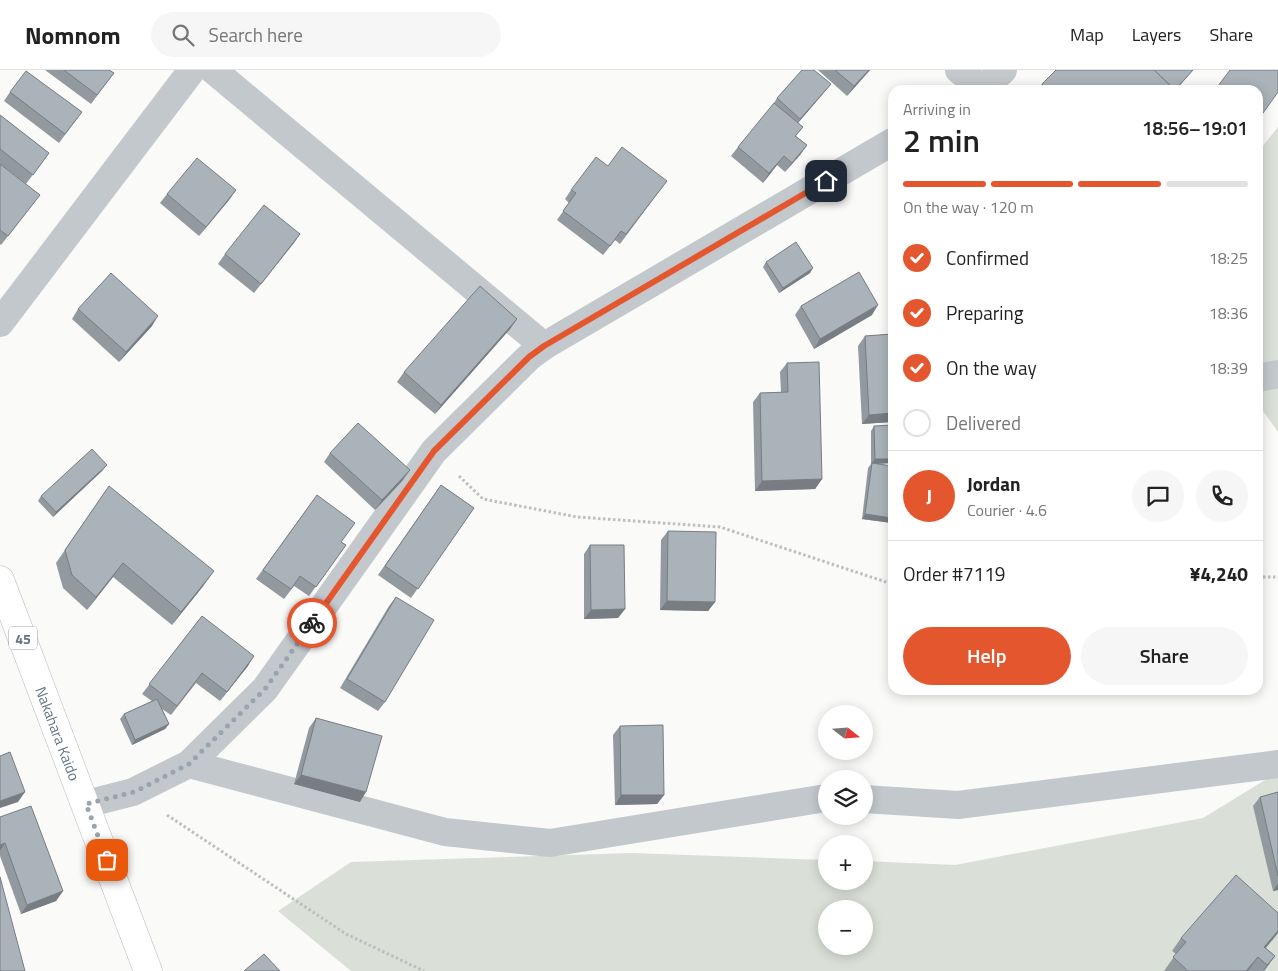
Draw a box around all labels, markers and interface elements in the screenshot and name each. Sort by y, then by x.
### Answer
search box [151,12,501,57]
text: Nomnom [25,17,121,53]
text: Search here [209,20,303,49]
icon: search [169,21,197,49]
text: Map [1070,21,1104,48]
text: Layers [1132,21,1181,48]
text: Share [1209,21,1253,48]
text: Arriving in [903,97,971,121]
text: 18:56–19:01 [1142,113,1248,142]
text: 2 min [903,116,980,164]
pin [805,160,847,202]
icon: home [812,167,840,195]
text: On the way · 120 m [903,195,1034,219]
text: Confirmed [946,243,1029,272]
icon: check [903,244,931,272]
text: 18:25 [1209,246,1248,270]
text: Preparing [946,298,1023,327]
icon: check [903,299,931,327]
text: 18:36 [1209,301,1248,325]
text: On the way [946,353,1037,382]
icon: check [903,354,931,382]
text: 18:39 [1209,356,1248,380]
text: Delivered [946,408,1021,437]
text: Jordan [967,469,1020,498]
button: chat [1132,470,1184,522]
button: phone [1196,470,1248,522]
text: J [926,481,932,510]
text: Courier · 4.6 [967,498,1047,522]
text: Order #7119 [903,559,1005,588]
text: ¥4,240 [1190,559,1248,588]
courier [287,598,337,648]
icon: bike [298,609,326,637]
road number: 45 [9,626,37,650]
button: Help [903,627,1071,685]
button: Share [1081,627,1248,685]
street label: Nakahara Kaido [30,683,86,784]
north arrow [818,705,872,760]
map controls [818,705,873,955]
button: layers [818,770,873,825]
button: + [818,835,873,890]
pin [86,839,128,881]
icon: bag [93,846,121,874]
button: − [818,900,873,955]

